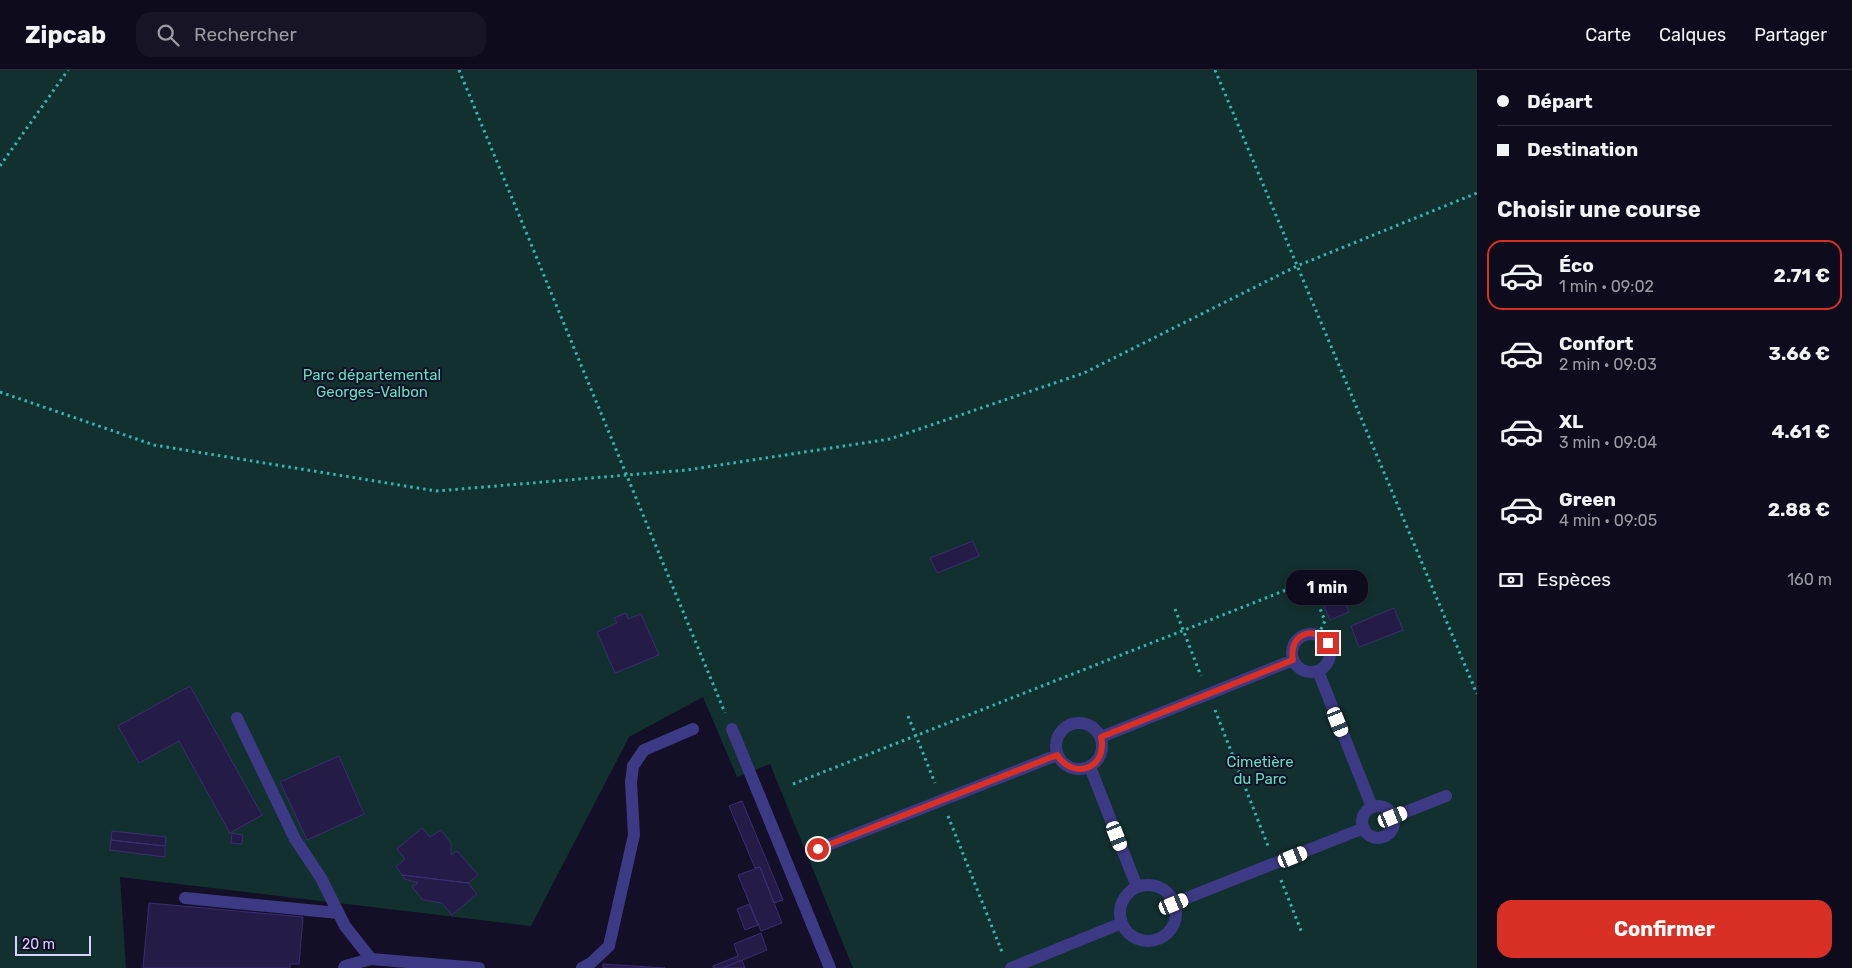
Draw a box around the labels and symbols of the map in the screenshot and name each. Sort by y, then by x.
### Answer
park label: Parc départemental Georges-Valbon [303,366,441,401]
callout: 1 min [1287,570,1369,606]
route end [1317,632,1339,654]
car [1325,705,1350,739]
park label: Cimetière du Parc [1226,753,1294,788]
car [1376,804,1409,830]
car [1104,819,1129,853]
route start [807,838,829,860]
car [1276,844,1309,870]
car [1157,891,1190,917]
scale bar [15,933,91,956]

